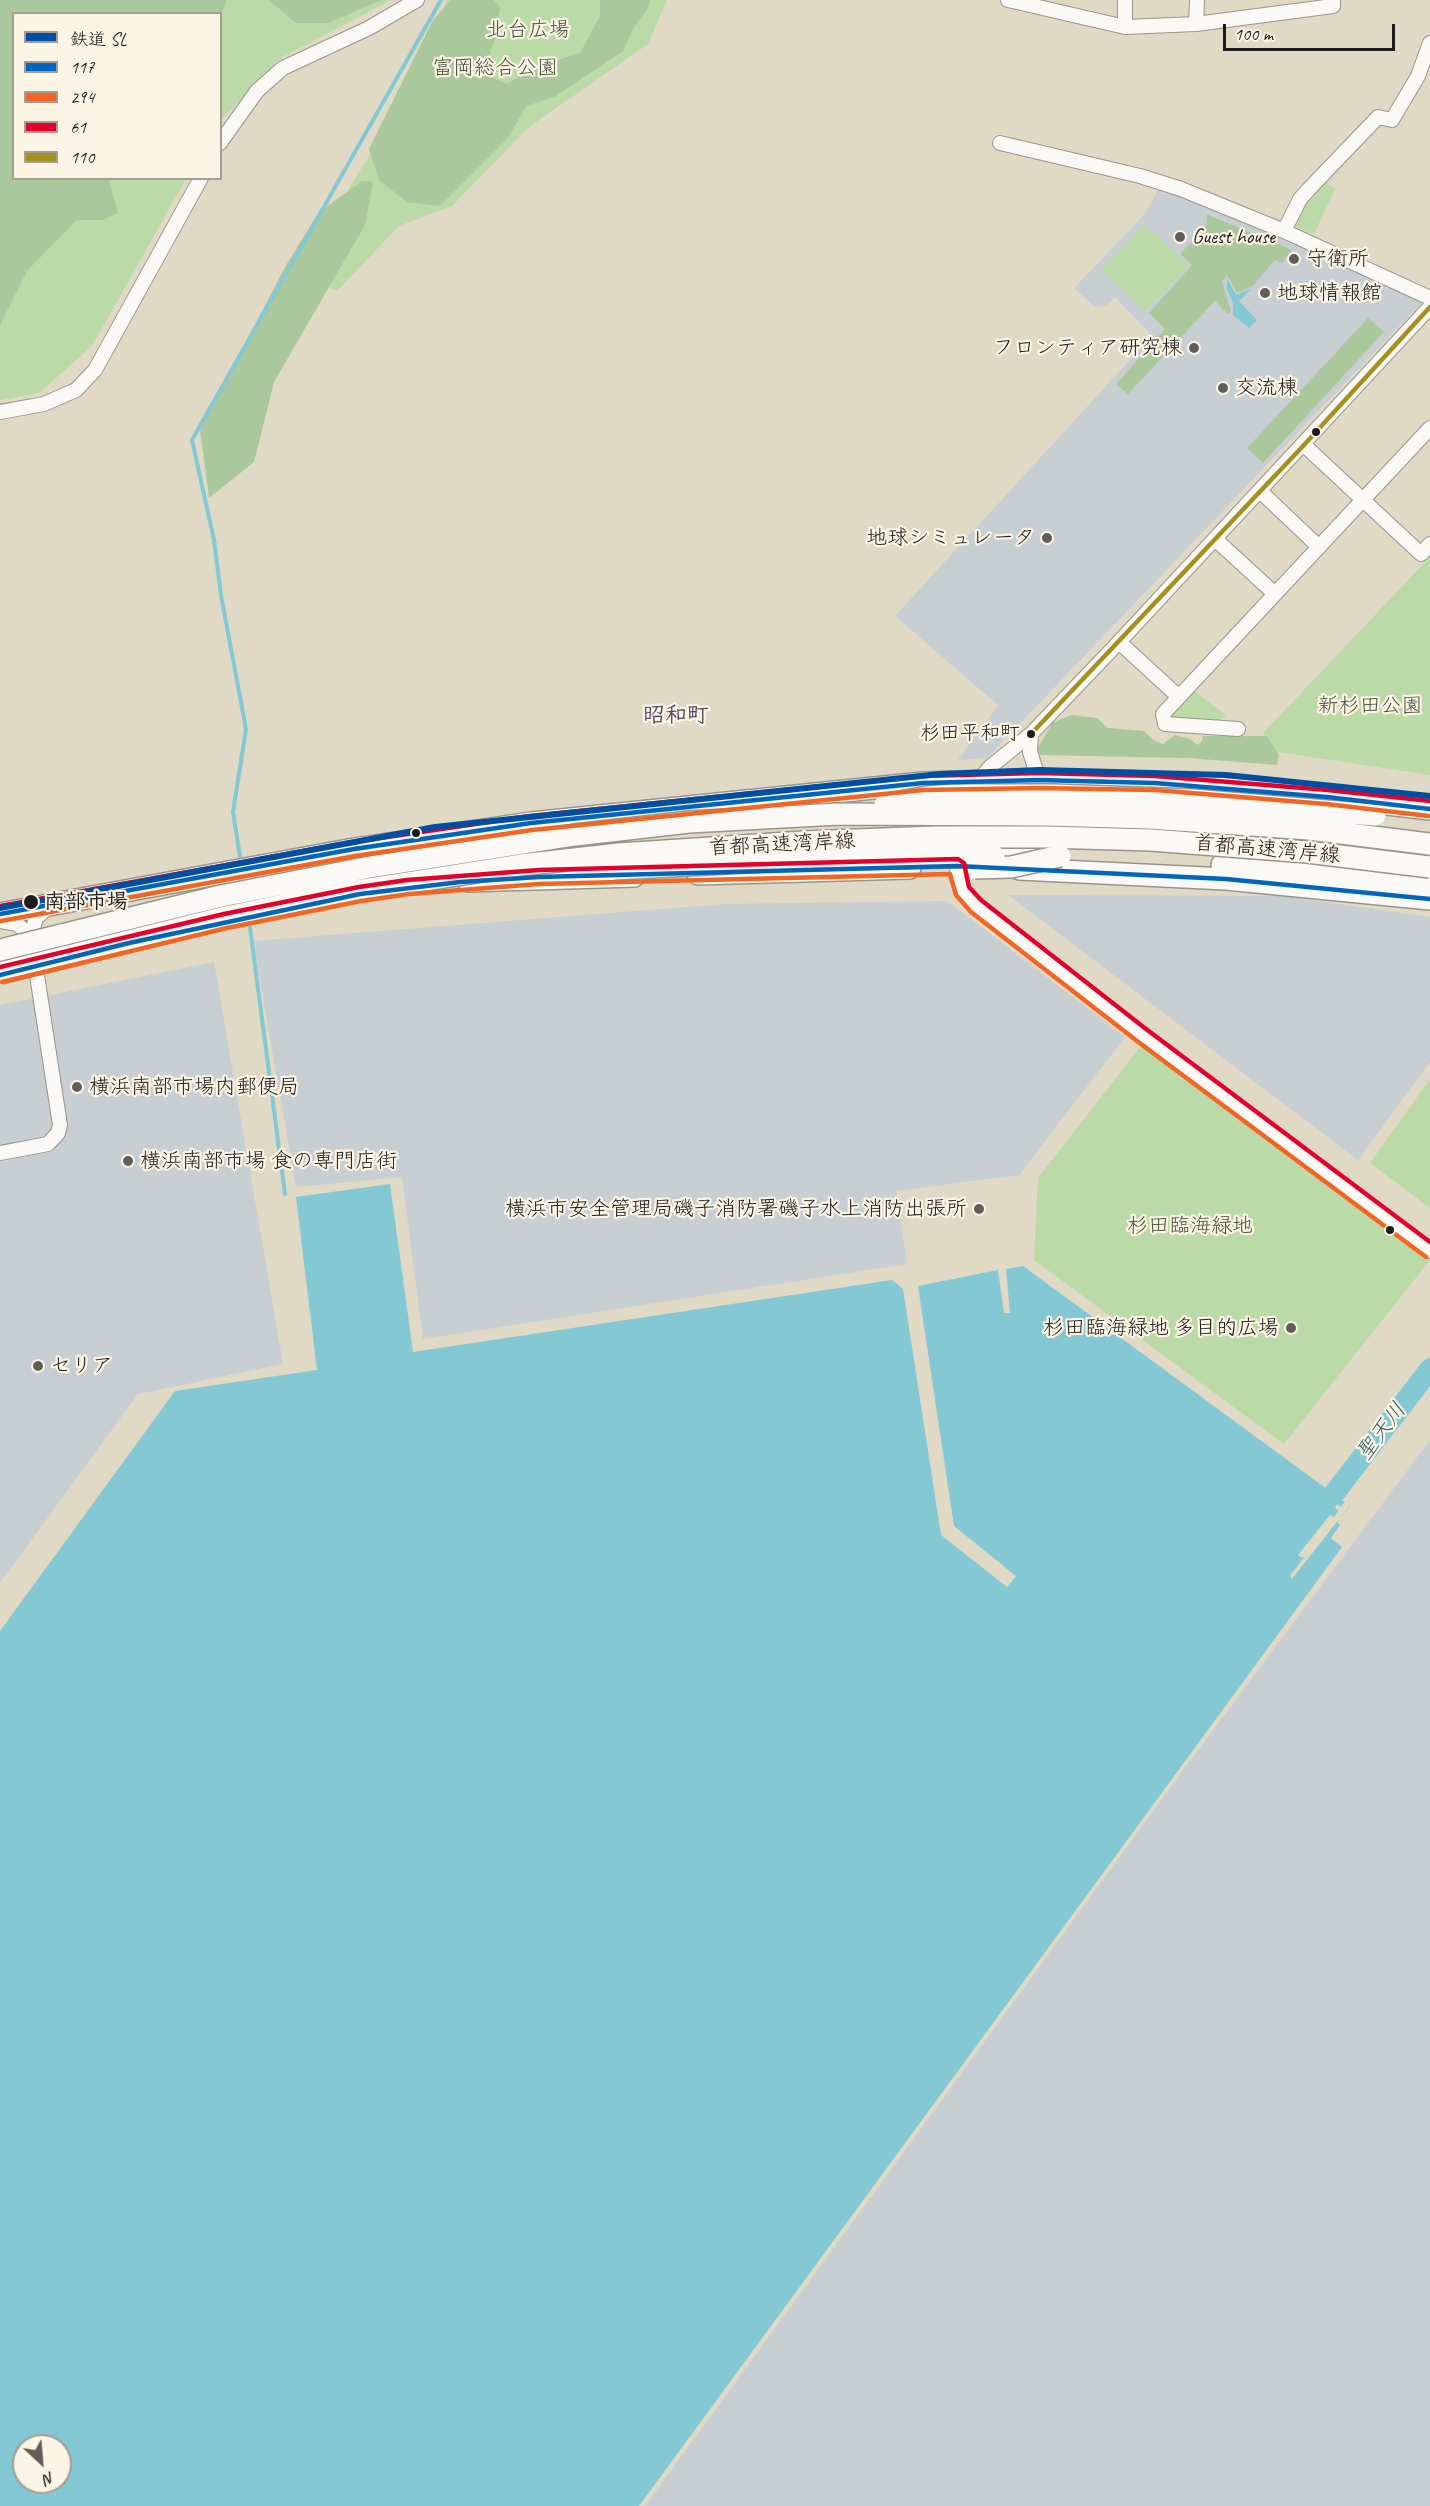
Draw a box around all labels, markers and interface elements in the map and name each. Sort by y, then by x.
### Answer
legend [12,12,222,180]
scale bar [1226,12,1398,50]
park label: 北台広場 [486,17,570,43]
text: 100 m [1234,23,1273,45]
text: 鉄道 SL [70,28,127,50]
park label: 富岡総合公園 [432,55,558,81]
text: 117 [70,56,94,78]
text: 294 [70,86,94,108]
text: 61 [70,116,86,138]
text: 110 [70,146,94,168]
place label: Guest house [1192,224,1275,250]
marker: Guest house [1173,230,1187,244]
place label: 守衛所 [1306,246,1369,272]
marker: 守衛所 [1287,252,1301,266]
place label: 地球情報館 [1277,280,1382,306]
marker: 地球情報館 [1258,286,1272,300]
place label: フロンティア研究棟 [993,335,1182,361]
marker: フロンティア研究棟 [1187,341,1201,355]
place label: 交流棟 [1235,375,1298,401]
marker: 交流棟 [1216,381,1230,395]
unlabelled marker [1310,426,1322,438]
place label: 地球シミュレータ [866,525,1035,551]
marker: 地球シミュレータ [1040,531,1054,545]
park label: 新杉田公園 [1318,693,1422,719]
district label: 昭和町 [643,703,709,729]
place label: 杉田平和町 [920,722,1020,746]
marker: 杉田平和町 [1025,728,1037,740]
unlabelled marker [410,827,422,839]
street label: 首都高速湾岸線 [708,829,856,861]
street label: 首都高速湾岸線 [1193,831,1341,869]
place label: 南部市場 [44,889,128,915]
marker: 南部市場 [22,893,40,911]
place label: 横浜南部市場内郵便局 [89,1074,299,1100]
marker: 横浜南部市場内郵便局 [70,1080,84,1094]
place label: 横浜南部市場 食の専門店街 [140,1148,397,1174]
marker: 横浜南部市場 食の専門店街 [121,1154,135,1168]
place label: 横浜市安全管理局磯子消防署磯子水上消防出張所 [505,1196,967,1222]
marker: 横浜市安全管理局磯子消防署磯子水上消防出張所 [972,1202,986,1216]
park label: 杉田臨海緑地 [1127,1213,1253,1239]
unlabelled marker [1384,1224,1396,1236]
place label: 杉田臨海緑地 多目的広場 [1043,1315,1279,1341]
marker: 杉田臨海緑地 多目的広場 [1284,1321,1298,1335]
place label: セリア [50,1353,113,1379]
marker: セリア [31,1359,45,1373]
water label: 聖天川 [1352,1398,1412,1466]
north arrow [12,2434,72,2494]
text: N [40,2467,58,2490]

